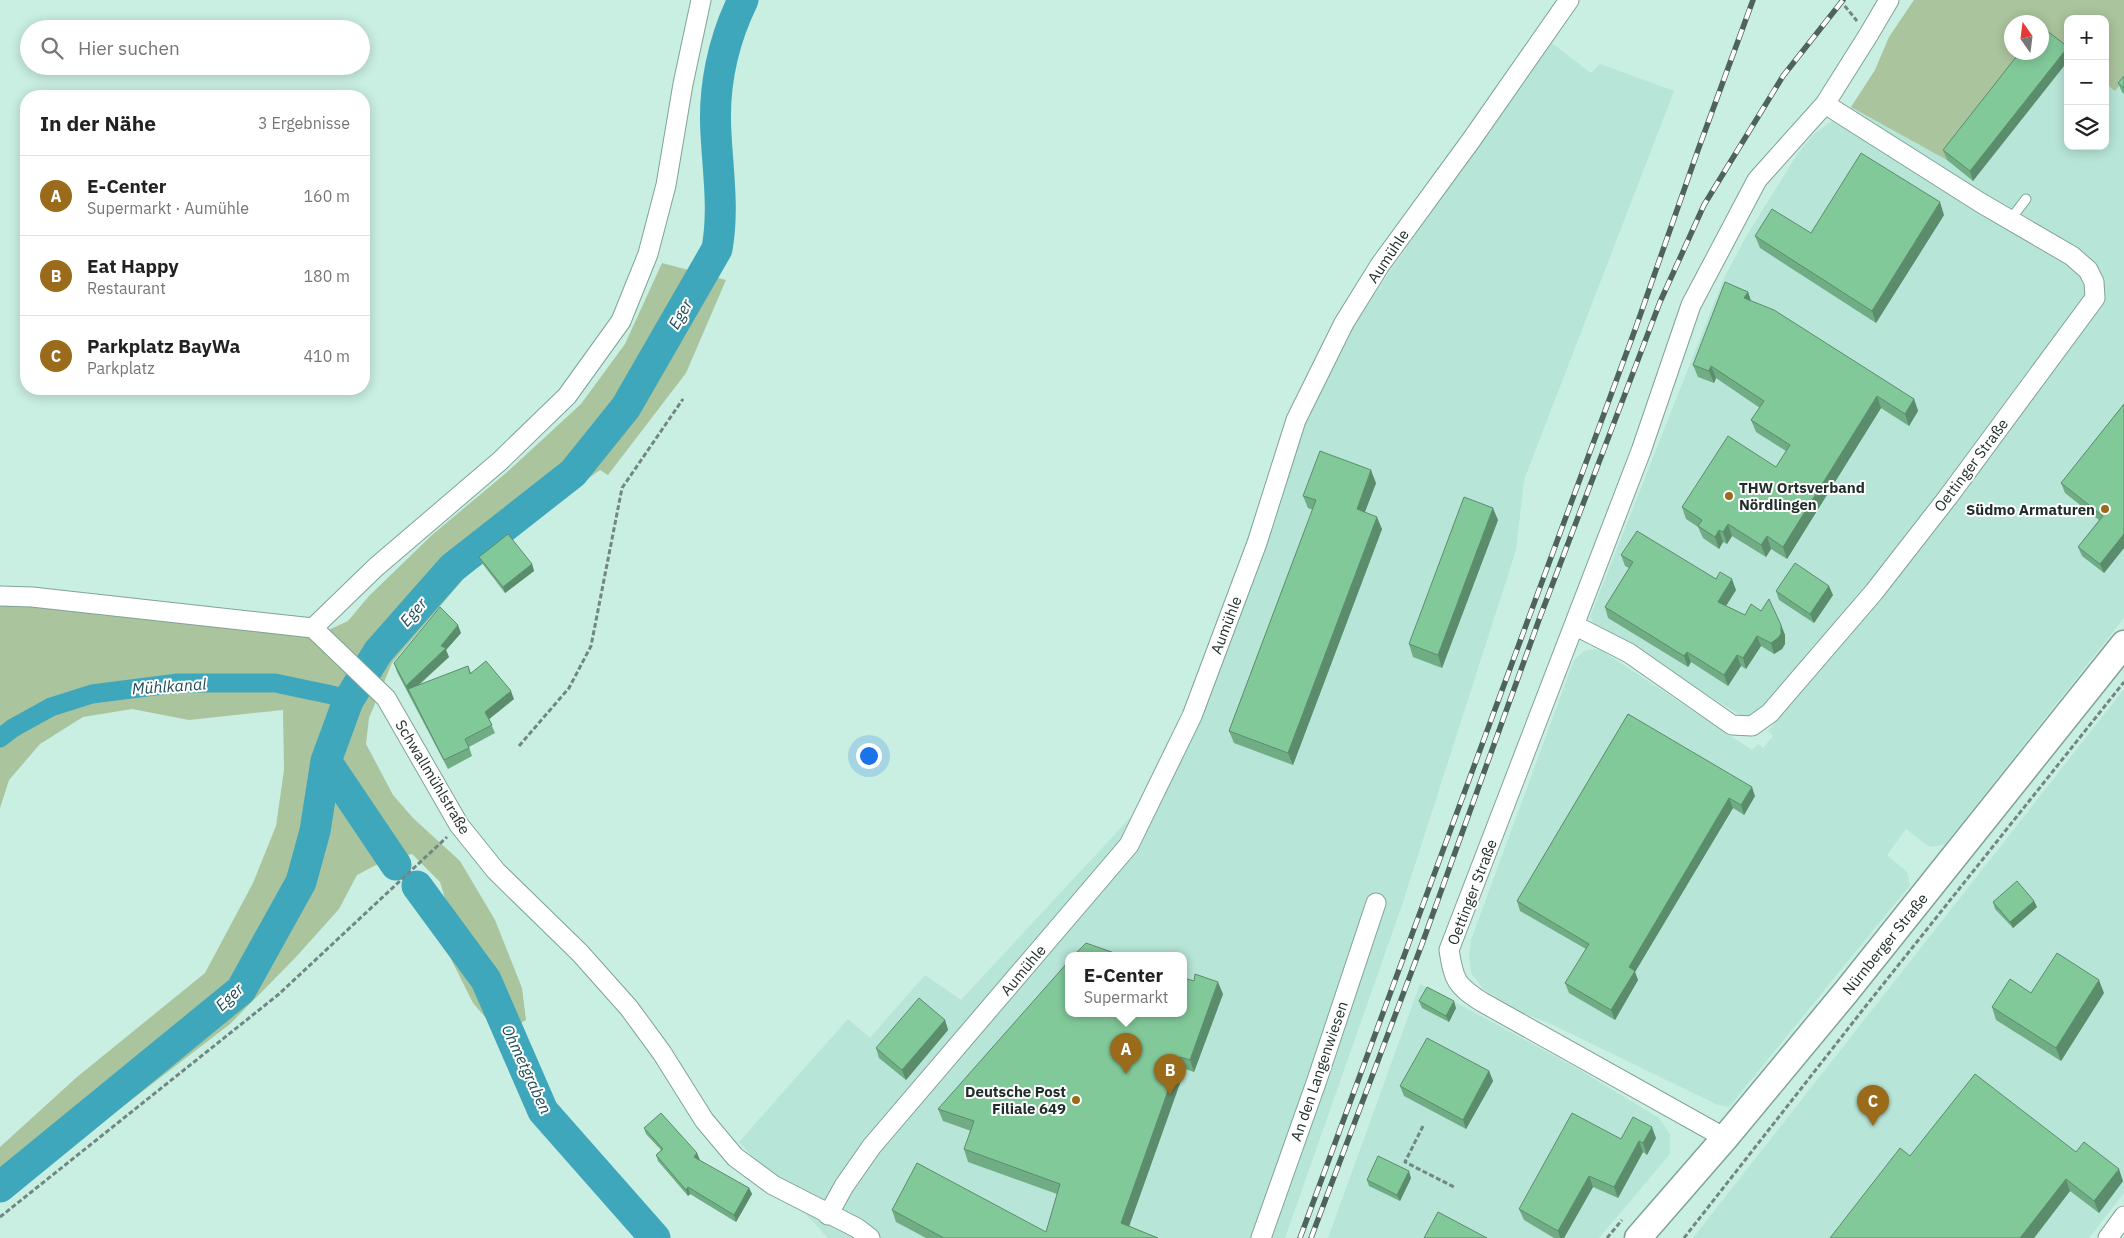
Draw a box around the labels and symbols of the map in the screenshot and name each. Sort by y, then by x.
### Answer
north arrow [2004,15,2049,60]
street label: Aumühle [1363,226,1413,286]
water label: Eger [664,295,697,332]
street label: Oettinger Straße [1930,415,2012,515]
place label: THW Ortsverband Nördlingen [1739,478,1865,514]
marker: THW Ortsverband Nördlingen [1723,490,1735,502]
place label: Südmo Armaturen [1966,500,2095,519]
marker: Südmo Armaturen [2099,503,2111,515]
water label: Eger [395,593,432,630]
street label: Aumühle [1206,593,1246,657]
water label: Mühlkanal [131,673,208,699]
street label: Schwallmühlstraße [391,716,475,838]
your location [856,743,882,769]
street label: Oettinger Straße [1443,836,1501,948]
street label: Nürnberger Straße [1838,889,1932,999]
street label: Aumühle [996,941,1050,999]
water label: Eger [211,978,248,1015]
street label: An den Langenwiesen [1286,999,1352,1143]
water label: Ohmetgraben [498,1021,556,1117]
pin: A [1110,1033,1142,1074]
pin: B [1154,1054,1186,1095]
place label: Deutsche Post Filiale 649 [965,1082,1066,1118]
pin: C [1857,1085,1889,1126]
marker: Deutsche Post Filiale 649 [1070,1094,1082,1106]

